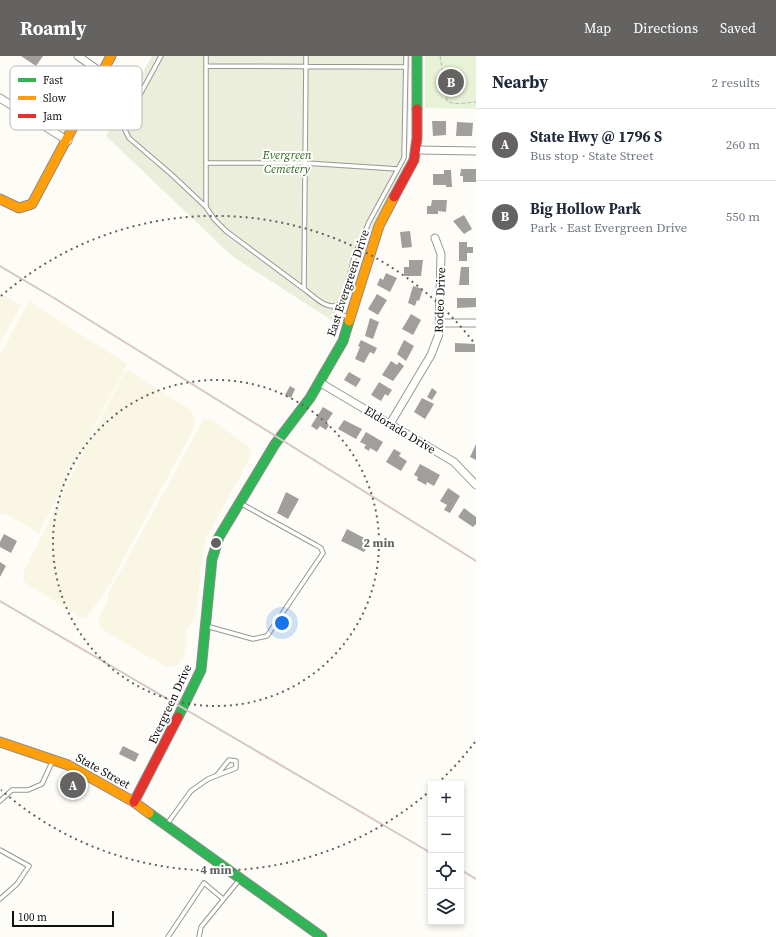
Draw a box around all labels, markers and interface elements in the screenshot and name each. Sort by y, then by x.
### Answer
text: Roamly [20,15,87,41]
text: Map [584,18,611,38]
text: Directions [633,18,698,38]
text: Saved [720,18,756,38]
legend [10,66,142,130]
pin: B [438,67,464,97]
text: Nearby [492,70,548,94]
text: Fast [43,73,63,88]
text: 2 results [712,74,760,91]
text: Slow [43,91,67,106]
text: Jam [42,109,62,124]
text: State Hwy @ 1796 S [530,126,662,147]
text: A [501,136,509,153]
text: 260 m [726,136,760,153]
park label: Evergreen Cemetery [262,147,312,177]
text: Bus stop · State Street [530,147,653,164]
text: Big Hollow Park [530,198,641,219]
text: B [501,208,509,225]
text: 550 m [726,208,760,225]
text: Park · East Evergreen Drive [530,219,687,236]
street label: East Evergreen Drive [323,227,373,339]
street label: Rodeo Drive [431,267,449,333]
street label: Eldorado Drive [361,402,439,458]
text: 2 min [363,535,395,551]
centre of rings [209,536,223,550]
your location [272,613,292,633]
street label: Evergreen Drive [145,662,195,746]
street label: State Street [73,749,133,793]
pin: A [60,770,86,800]
map controls [428,781,464,925]
button: + [428,781,464,817]
button: − [428,817,464,853]
button: locate [428,853,464,889]
text: 4 min [200,862,232,878]
button: layers [428,889,464,925]
scale bar [12,909,114,928]
text: 100 m [18,910,47,925]

